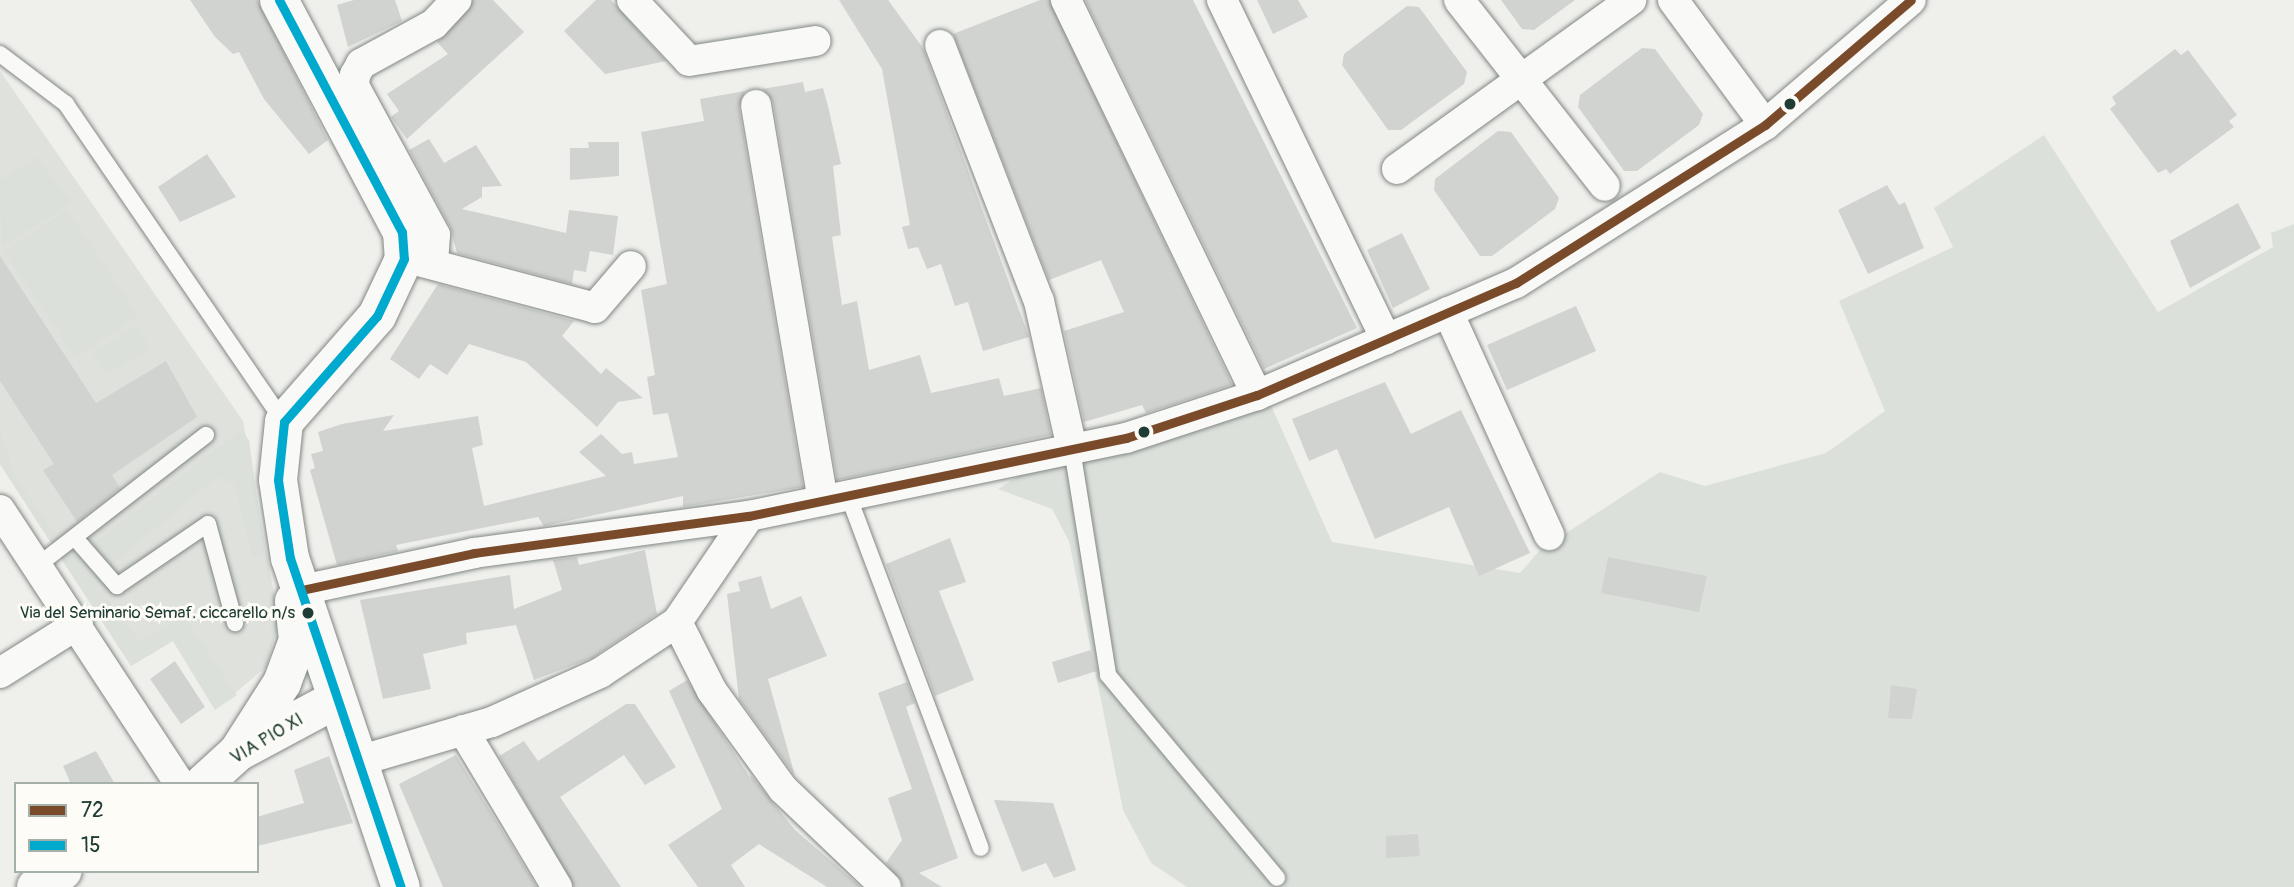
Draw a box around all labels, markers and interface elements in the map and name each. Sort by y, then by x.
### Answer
unlabelled marker [1783,97,1797,111]
unlabelled marker [1137,425,1151,439]
place label: Via del Seminario Semaf. ciccarello n/s [19,603,295,623]
marker: Via del Seminario Semaf. ciccarello n/s [301,606,315,620]
street label: VIA PIO XI [226,708,308,770]
legend [14,782,259,873]
text: 72 [81,797,104,824]
text: 15 [81,832,101,859]

